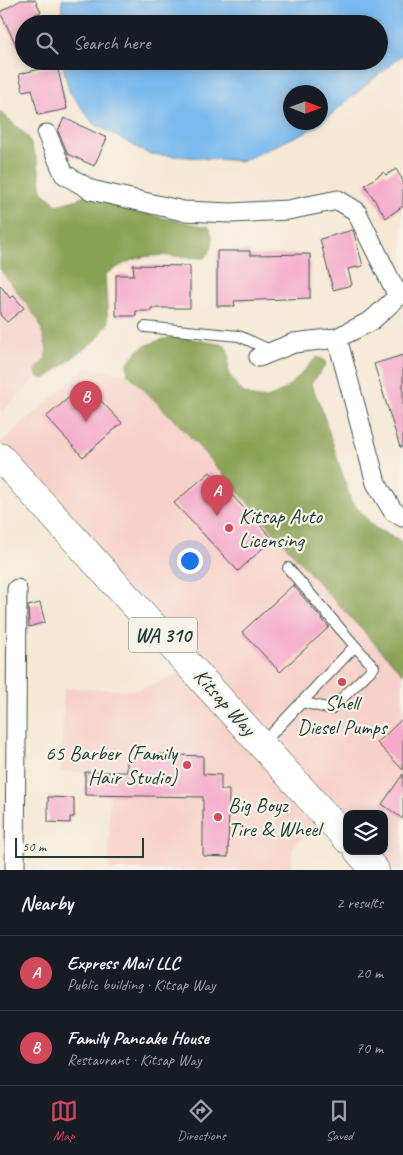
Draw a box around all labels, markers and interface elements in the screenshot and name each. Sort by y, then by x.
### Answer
search box [15,15,388,70]
icon: search [33,29,61,57]
text: Search here [73,31,150,55]
north arrow [283,85,328,130]
pin: B [70,381,102,422]
pin: A [201,475,233,516]
place label: Kitsap Auto Licensing [239,503,323,553]
marker: Kitsap Auto Licensing [223,522,235,534]
your location [177,548,203,574]
road number: WA 310 [129,618,197,652]
street label: Kitsap Way [188,663,263,742]
marker: Shell Diesel Pumps [336,676,348,688]
place label: Shell Diesel Pumps [297,690,389,740]
place label: 65 Barber (Family Hair Studio) [45,740,179,790]
marker: 65 Barber (Family Hair Studio) [181,759,193,771]
place label: Big Boyz Tire & Wheel [228,792,324,842]
map controls [343,810,388,855]
button: layers [343,810,388,855]
marker: Big Boyz Tire & Wheel [212,811,224,823]
scale bar [15,835,144,858]
text: 50 m [22,838,46,855]
text: Nearby [20,890,73,916]
text: 2 results [336,893,383,913]
text: Express Mail LLC [67,951,179,975]
text: A [32,963,40,983]
text: 20 m [356,963,383,983]
text: Public building · Kitsap Way [67,975,215,995]
text: Family Pancake House [67,1026,209,1050]
text: B [32,1038,40,1058]
text: 70 m [356,1038,383,1058]
text: Restaurant · Kitsap Way [67,1050,201,1070]
tab: Map [50,1097,78,1144]
tab: Directions [177,1097,226,1144]
tab: Saved [325,1097,353,1144]

